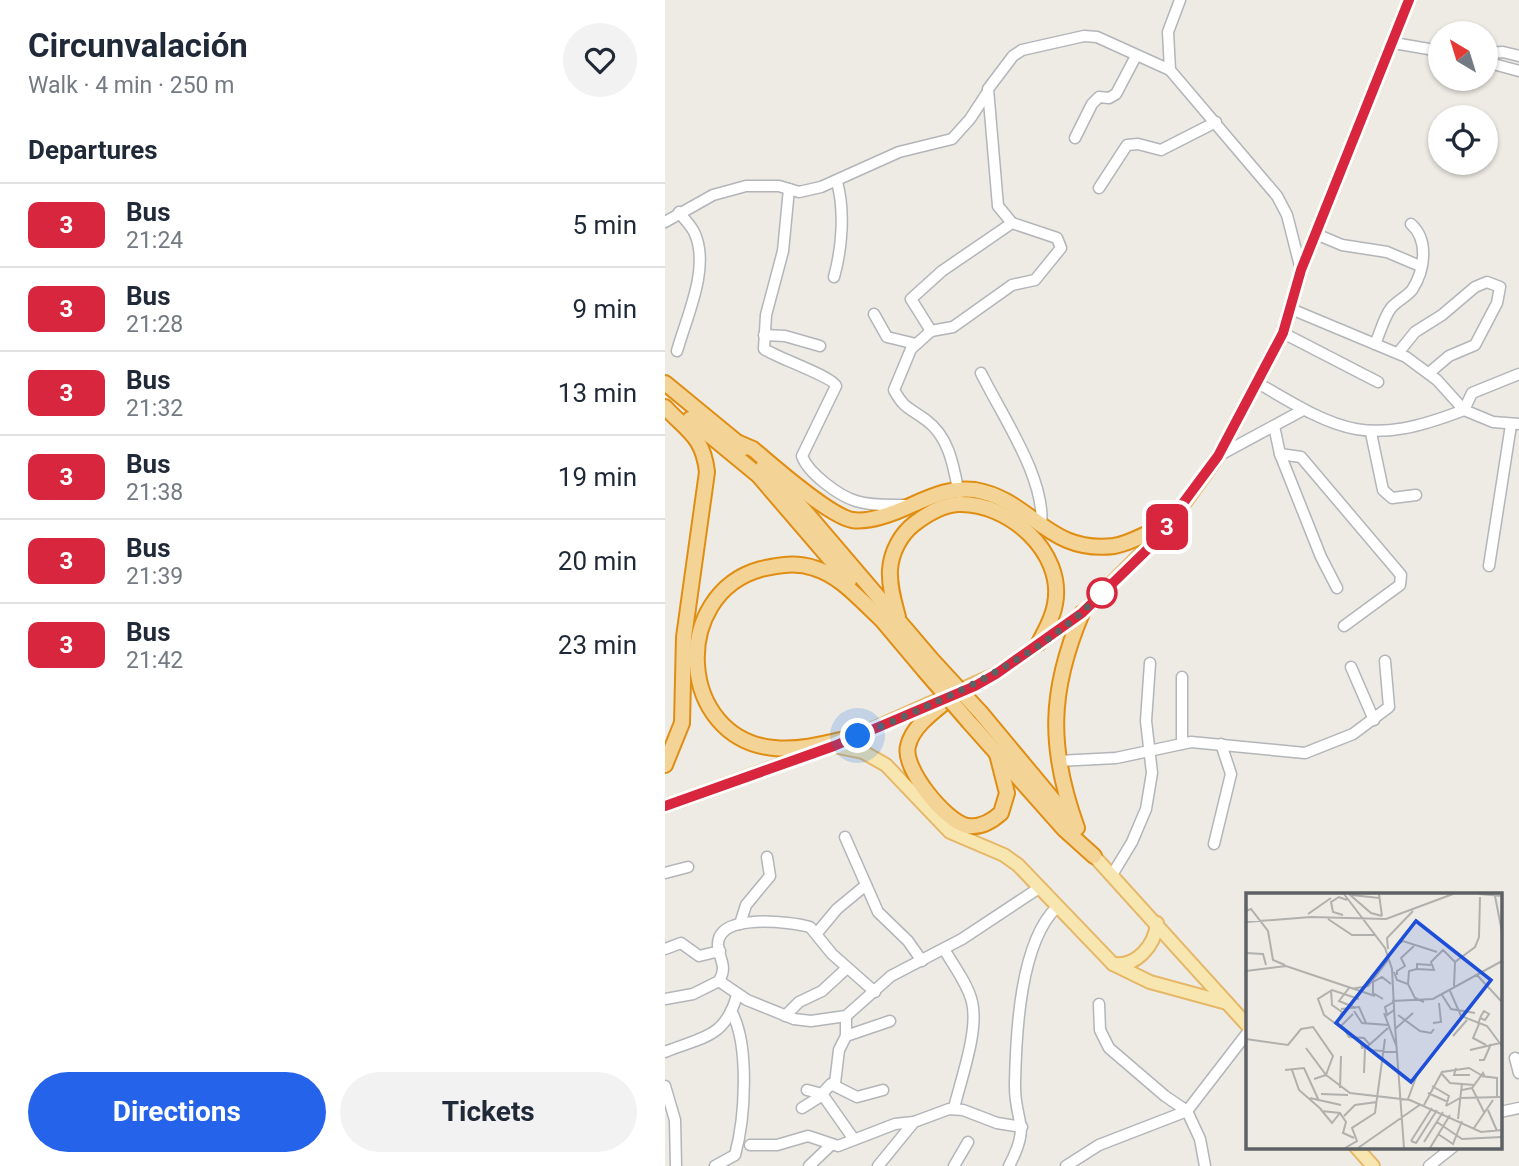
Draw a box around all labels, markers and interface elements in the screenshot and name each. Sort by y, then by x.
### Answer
north arrow [1428,21,1498,91]
map controls [1428,21,1498,175]
button: heart [563,23,637,97]
text: Circunvalación [28,26,248,65]
text: Walk · 4 min · 250 m [28,72,234,99]
button: locate [1428,105,1498,175]
text: Departures [28,135,158,165]
text: Bus [126,197,171,227]
text: 5 min [572,210,637,240]
text: 3 [60,211,73,239]
text: 21:24 [126,227,183,254]
text: Bus [126,281,171,311]
text: 9 min [572,294,637,324]
text: 3 [60,295,73,323]
text: 21:28 [126,311,183,338]
text: Bus [126,365,171,395]
text: 13 min [558,378,637,408]
text: 3 [60,379,73,407]
text: 21:32 [126,395,183,422]
text: Bus [126,449,171,479]
text: 19 min [558,462,637,492]
text: 3 [60,463,73,491]
text: 21:38 [126,479,183,506]
line badge: 3 [1144,504,1190,550]
text: 3 [1160,513,1174,541]
text: Bus [126,533,171,563]
text: 20 min [558,546,637,576]
text: 3 [60,547,73,575]
text: 21:39 [126,563,183,590]
unlabelled marker [1087,578,1117,608]
text: Bus [126,617,171,647]
text: 23 min [558,630,637,660]
text: 3 [60,631,73,659]
text: 21:42 [126,647,183,674]
your location [840,718,875,753]
inset map [1246,893,1501,1148]
button: Directions [28,1072,326,1152]
button: Tickets [340,1072,637,1152]

